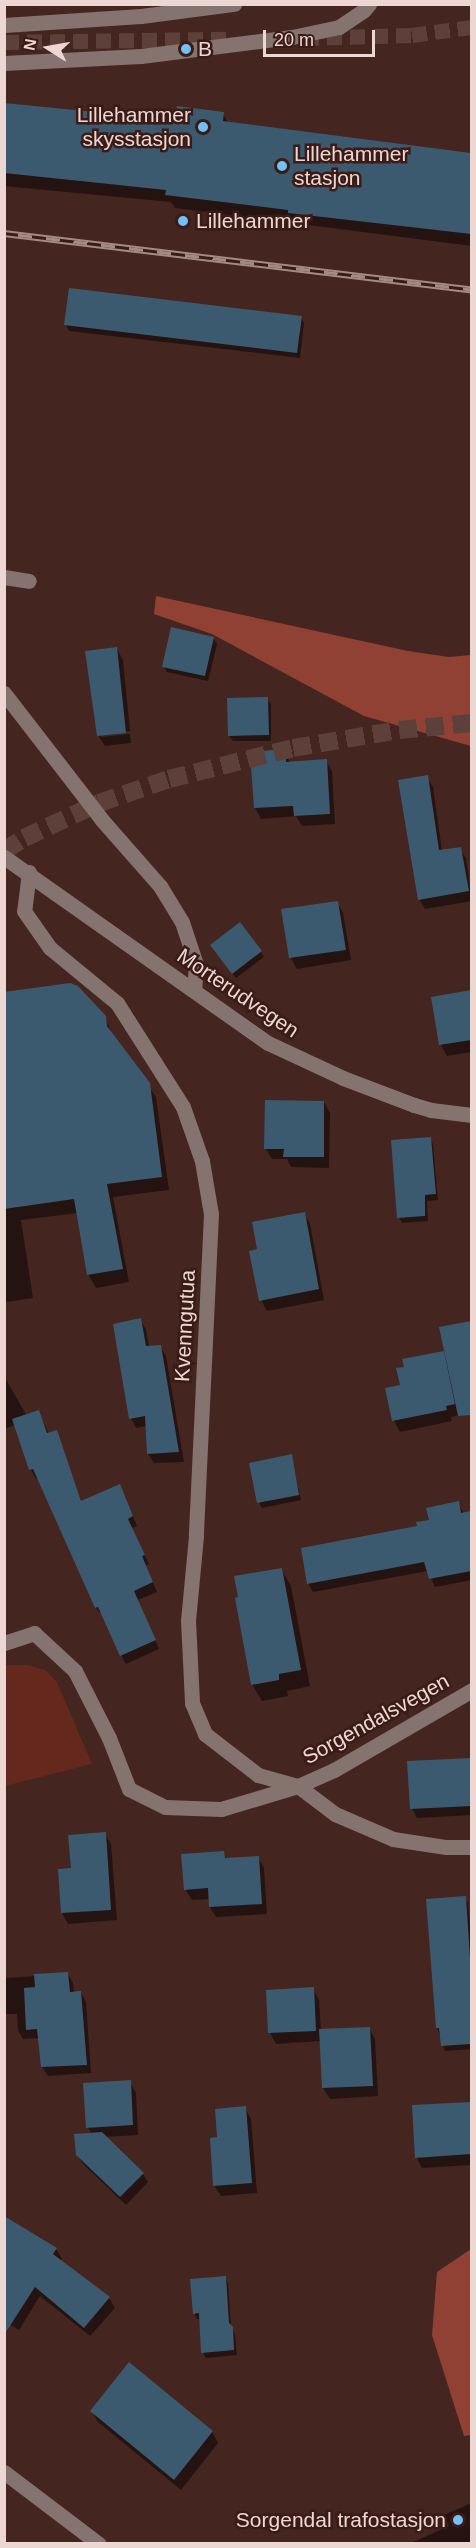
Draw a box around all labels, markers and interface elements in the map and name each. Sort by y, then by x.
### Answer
north arrow [18,18,78,78]
scale bar [266,18,378,56]
text: 20 m [274,30,314,50]
place label: B [198,36,212,62]
text: N [20,37,39,52]
marker: B [179,42,193,56]
place label: Lillehammer skysstasjon [77,102,191,152]
marker: Lillehammer skysstasjon [196,120,210,134]
place label: Lillehammer stasjon [294,141,408,191]
marker: Lillehammer stasjon [275,159,289,173]
place label: Lillehammer [196,208,310,234]
marker: Lillehammer [174,212,192,230]
street label: Morterudvegen [172,943,304,1043]
street label: Kvenngutua [169,1269,201,1383]
street label: Sorgendalsvegen [298,1668,454,1770]
place label: Sorgendal trafostasjon [236,2507,446,2533]
marker: Sorgendal trafostasjon [451,2513,465,2527]

